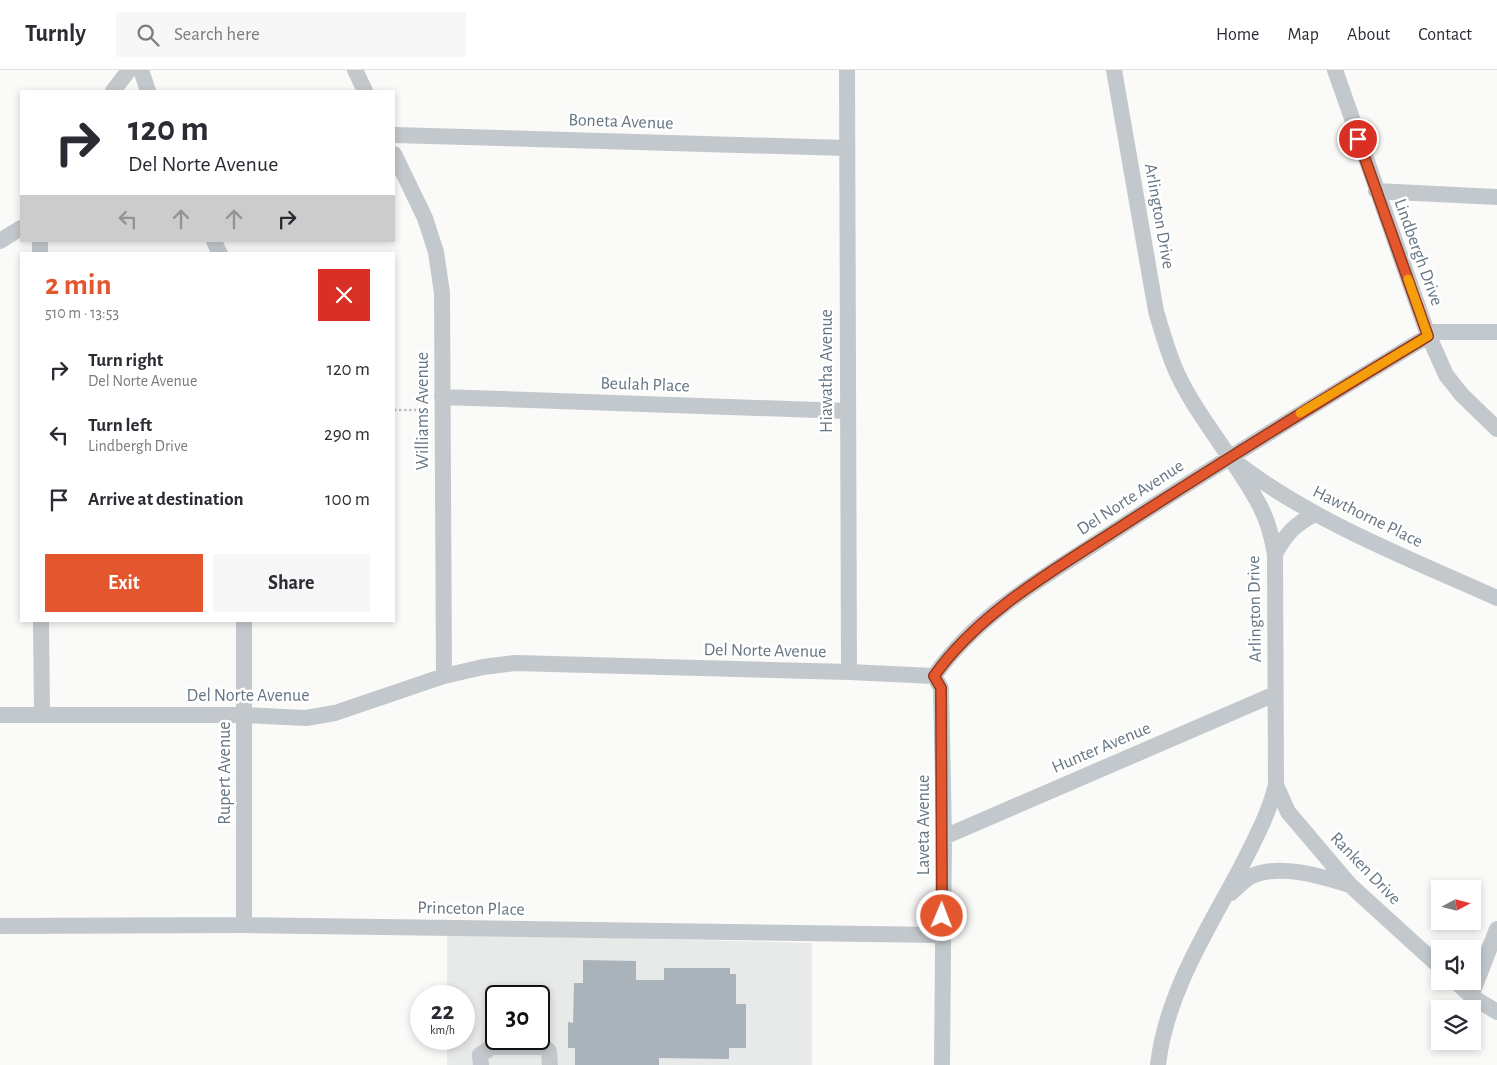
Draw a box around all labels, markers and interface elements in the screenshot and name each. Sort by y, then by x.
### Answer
search box [116,12,466,57]
icon: search [134,21,162,49]
text: Turnly [25,22,86,46]
text: Search here [174,25,260,44]
text: Home [1216,26,1259,44]
text: Map [1287,26,1319,44]
text: About [1347,26,1390,44]
text: Contact [1418,26,1472,44]
icon: right [45,110,110,175]
street label: Boneta Avenue [568,111,674,133]
text: 120 m [128,112,209,147]
pin [1337,118,1379,160]
icon: arrive [1344,125,1372,153]
text: Del Norte Avenue [128,153,278,175]
street label: Arlington Drive [1141,162,1177,270]
street label: Lindbergh Drive [1390,196,1446,308]
icon: left [114,205,142,233]
icon: ahead [167,205,195,233]
icon: ahead [220,205,248,233]
icon: right [273,205,301,233]
button: close [318,269,370,321]
text: 2 min [45,270,112,300]
text: 510 m · 13:53 [45,305,119,321]
street label: Hiawatha Avenue [818,309,836,433]
text: Turn right [88,351,163,370]
street label: Williams Avenue [414,352,432,470]
icon: right [45,356,73,384]
text: 120 m [326,360,370,379]
text: Del Norte Avenue [88,373,197,389]
street label: Beulah Place [600,374,690,396]
text: Turn left [88,416,152,435]
icon: left [45,421,73,449]
text: 290 m [324,425,370,444]
text: Lindbergh Drive [88,438,188,454]
street label: Del Norte Avenue [1074,457,1187,539]
street label: Hawthorne Place [1310,483,1425,551]
icon: arrive [45,486,73,514]
text: Arrive at destination [88,490,244,509]
text: 100 m [325,490,370,509]
button: Exit [45,554,203,612]
button: Share [213,554,370,612]
street label: Arlington Drive [1245,555,1265,663]
street label: Del Norte Avenue [703,641,827,661]
street label: Del Norte Avenue [187,687,309,705]
street label: Hunter Avenue [1049,719,1153,777]
street label: Rupert Avenue [216,721,234,825]
street label: Laveta Avenue [915,775,933,875]
street label: Ranken Drive [1327,829,1404,908]
north arrow [1431,880,1481,930]
map controls [1431,880,1481,1050]
position arrow [915,889,967,941]
street label: Princeton Place [417,899,525,919]
button: sound [1431,940,1481,990]
speed limit sign: 30 [485,985,550,1050]
text: 22 [431,999,454,1024]
button: layers [1431,1000,1481,1050]
text: km/h [430,1024,455,1036]

